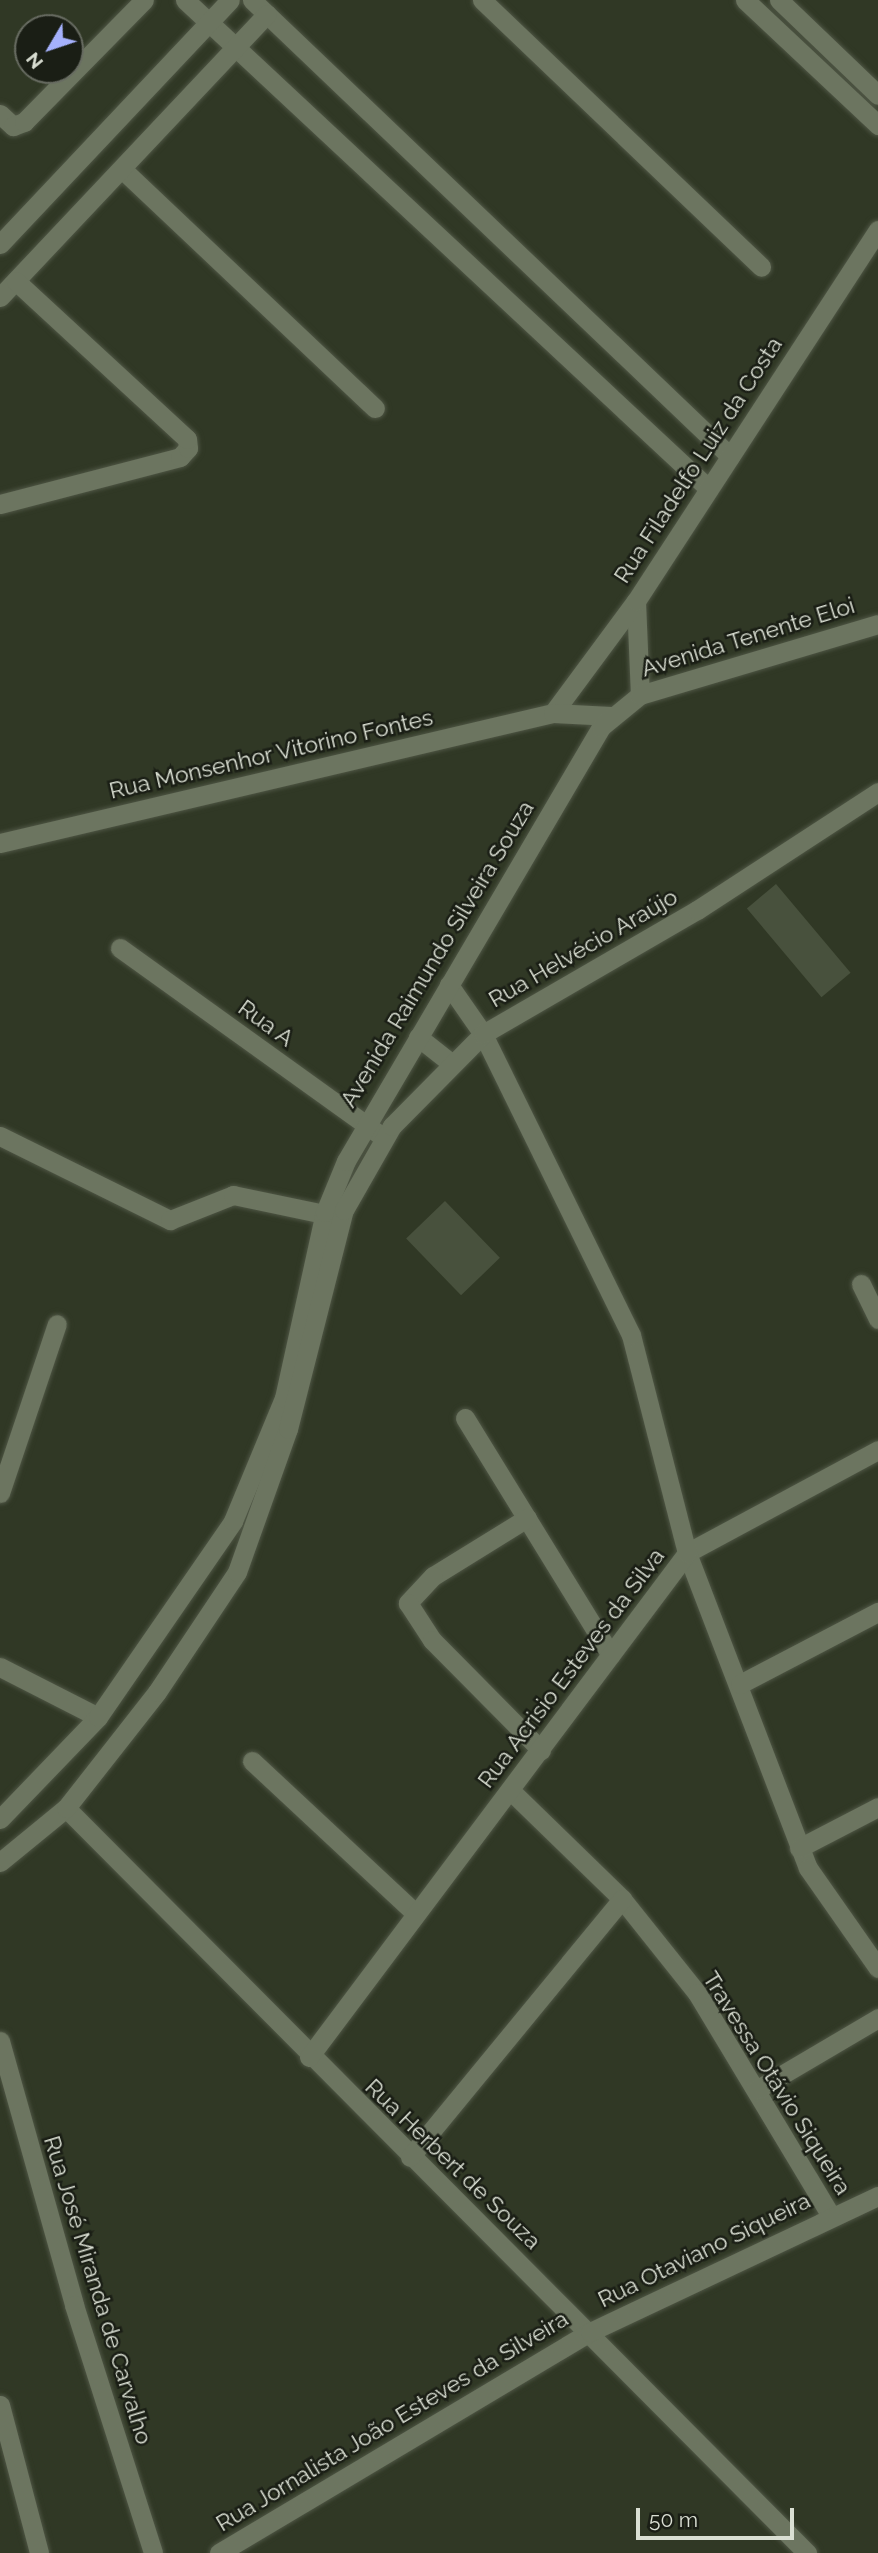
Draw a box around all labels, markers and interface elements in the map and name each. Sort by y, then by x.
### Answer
north arrow [14,14,84,84]
text: N [21,48,47,74]
street label: Rua Filadelfo Luiz da Costa [608,332,788,588]
street label: Avenida Tenente Eloi [638,591,858,683]
street label: Rua Monsenhor Vitorino Fontes [106,703,436,805]
street label: Avenida Raimundo Silveira Souza [334,796,540,1112]
street label: Rua Helvécio Araújo [483,882,683,1014]
street label: Rua A [233,993,299,1053]
street label: Rua Acrisio Esteves da Silva [472,1542,670,1794]
street label: Travessa Otávio Siqueira [697,1966,857,2200]
street label: Rua Herbert de Souza [359,2073,547,2255]
street label: Rua José Miranda de Carvalho [38,2132,158,2448]
street label: Rua Otaviano Siqueira [593,2187,815,2313]
street label: Rua Jornalista João Esteves da Silveira [210,2304,574,2538]
scale bar [640,2494,798,2538]
text: 50 m [649,2507,698,2532]

